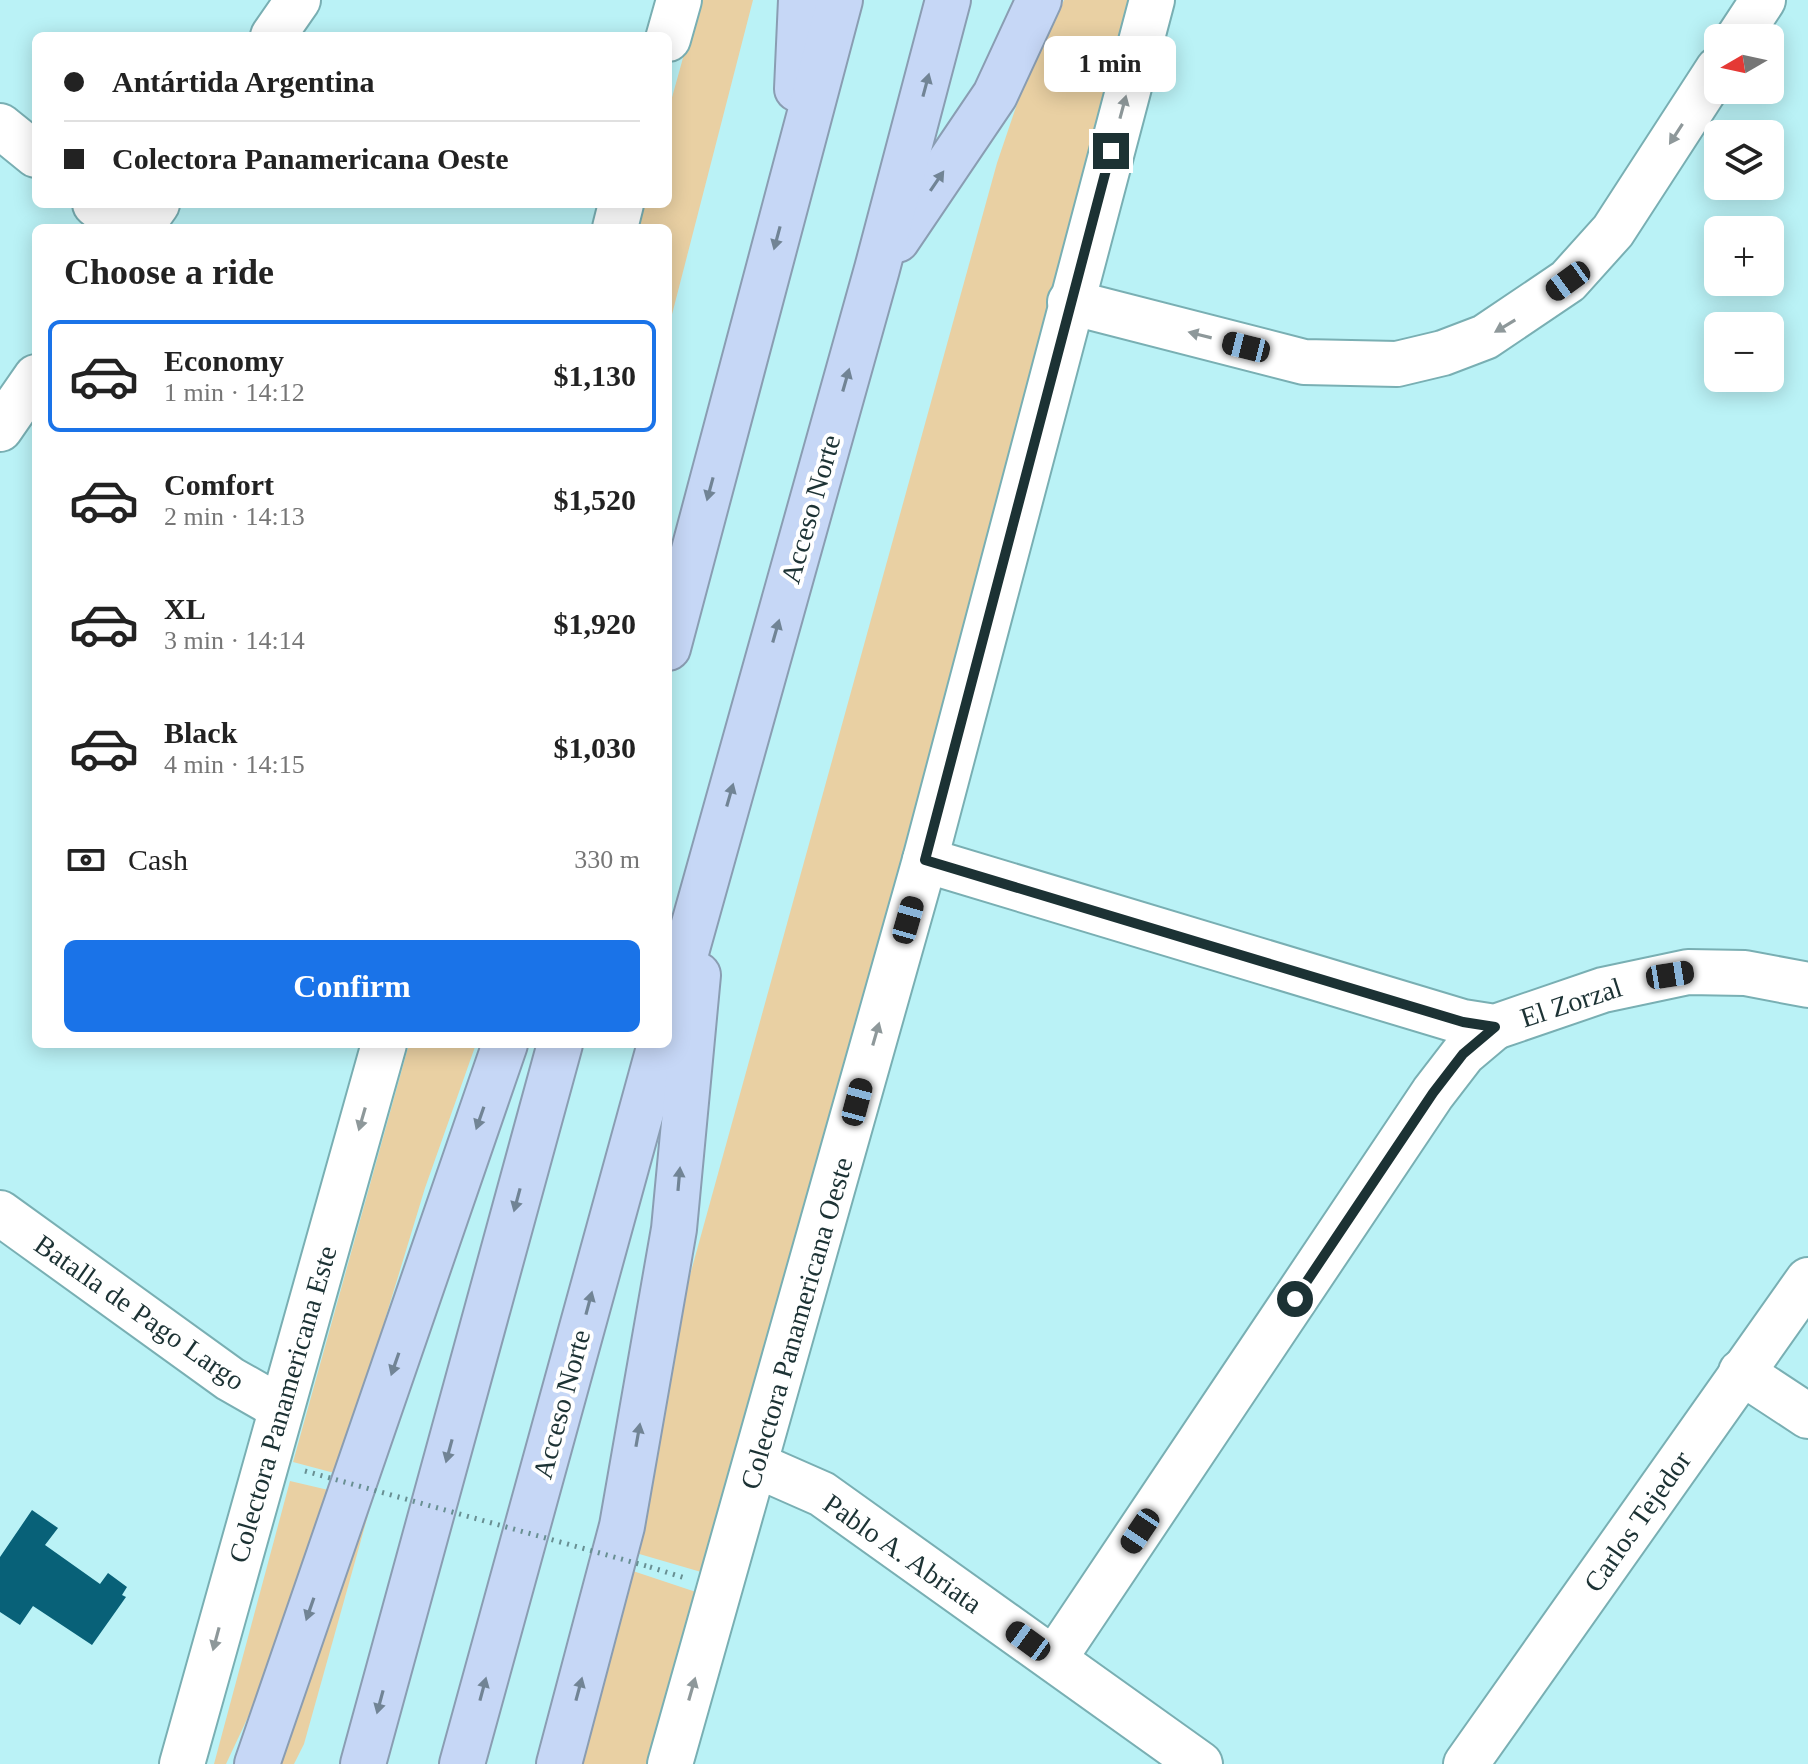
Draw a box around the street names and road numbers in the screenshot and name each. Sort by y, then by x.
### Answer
street label: Acceso Norte [774,431,846,587]
street label: El Zorzal [1516,971,1626,1033]
street label: Colectora Panamericana Oeste [734,1154,859,1493]
street label: Batalla de Pago Largo [29,1228,251,1397]
street label: Colectora Panamericana Este [222,1242,343,1566]
street label: Acceso Norte [527,1326,596,1482]
street label: Carlos Tejedor [1577,1444,1698,1598]
street label: Pablo A. Abriata [818,1487,988,1620]

